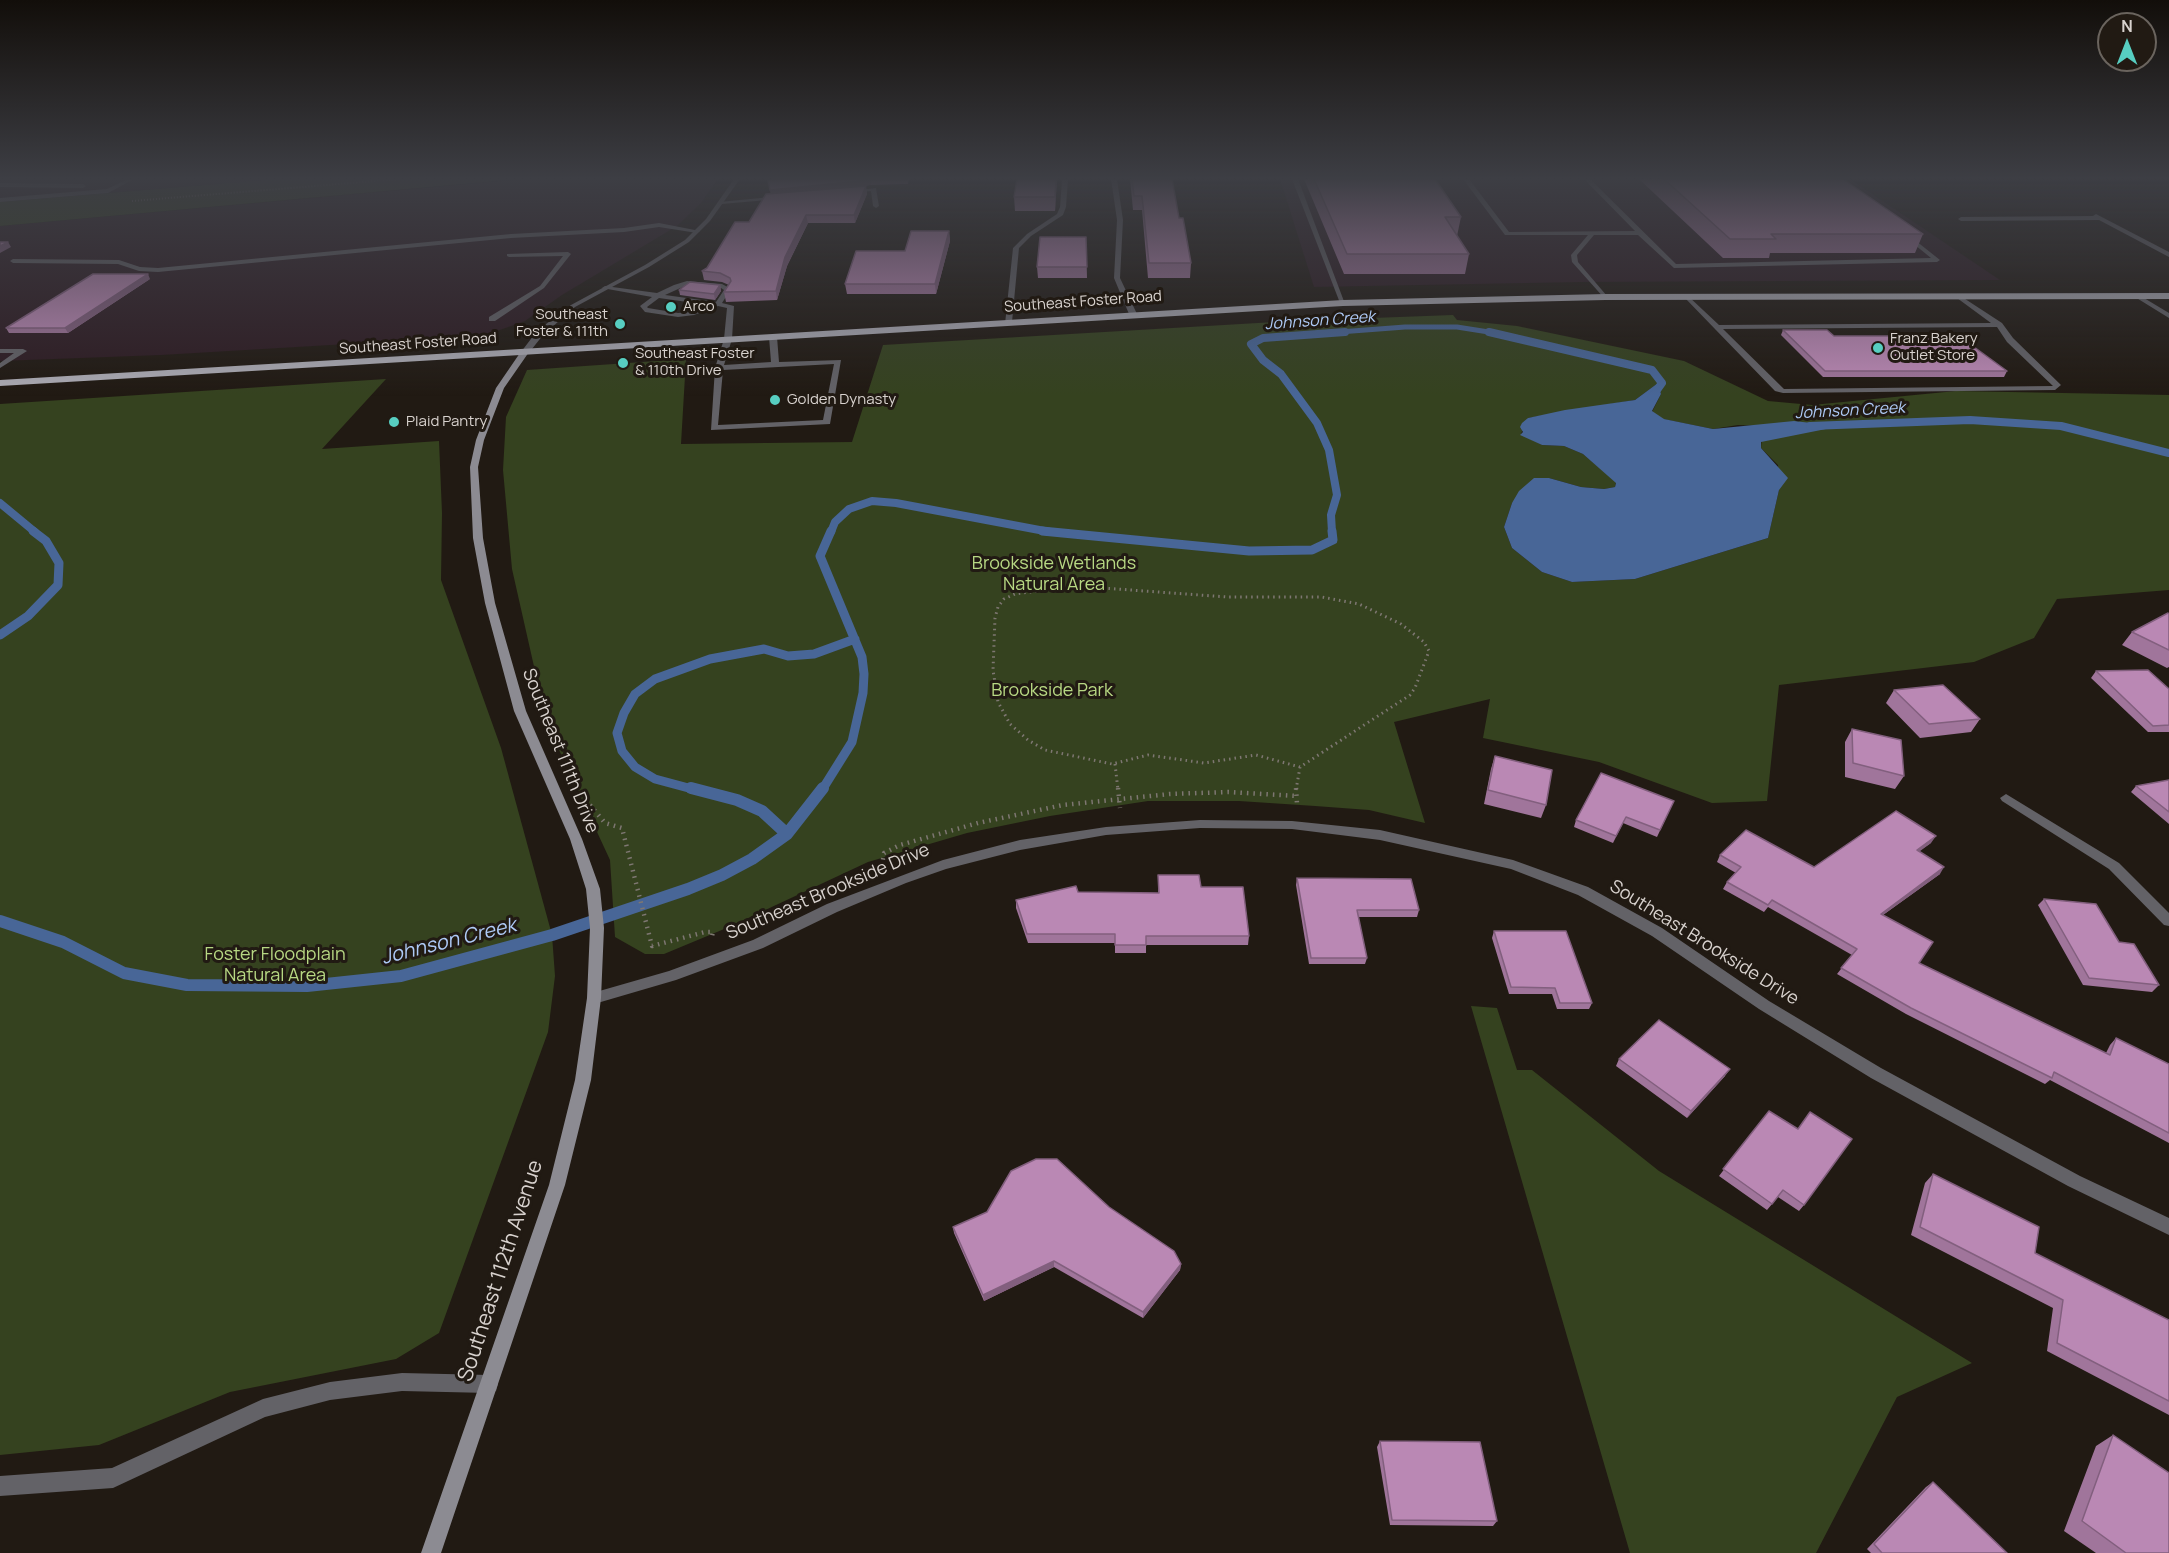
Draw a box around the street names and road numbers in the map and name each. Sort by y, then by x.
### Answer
street label: Southeast Foster Road [1003,288,1163,316]
street label: Southeast Foster Road [338,330,498,358]
street label: Southeast 111th Drive [517,666,603,836]
street label: Southeast Brookside Drive [723,839,933,945]
street label: Southeast Brookside Drive [1605,876,1803,1010]
street label: Southeast 112th Avenue [453,1157,549,1385]

